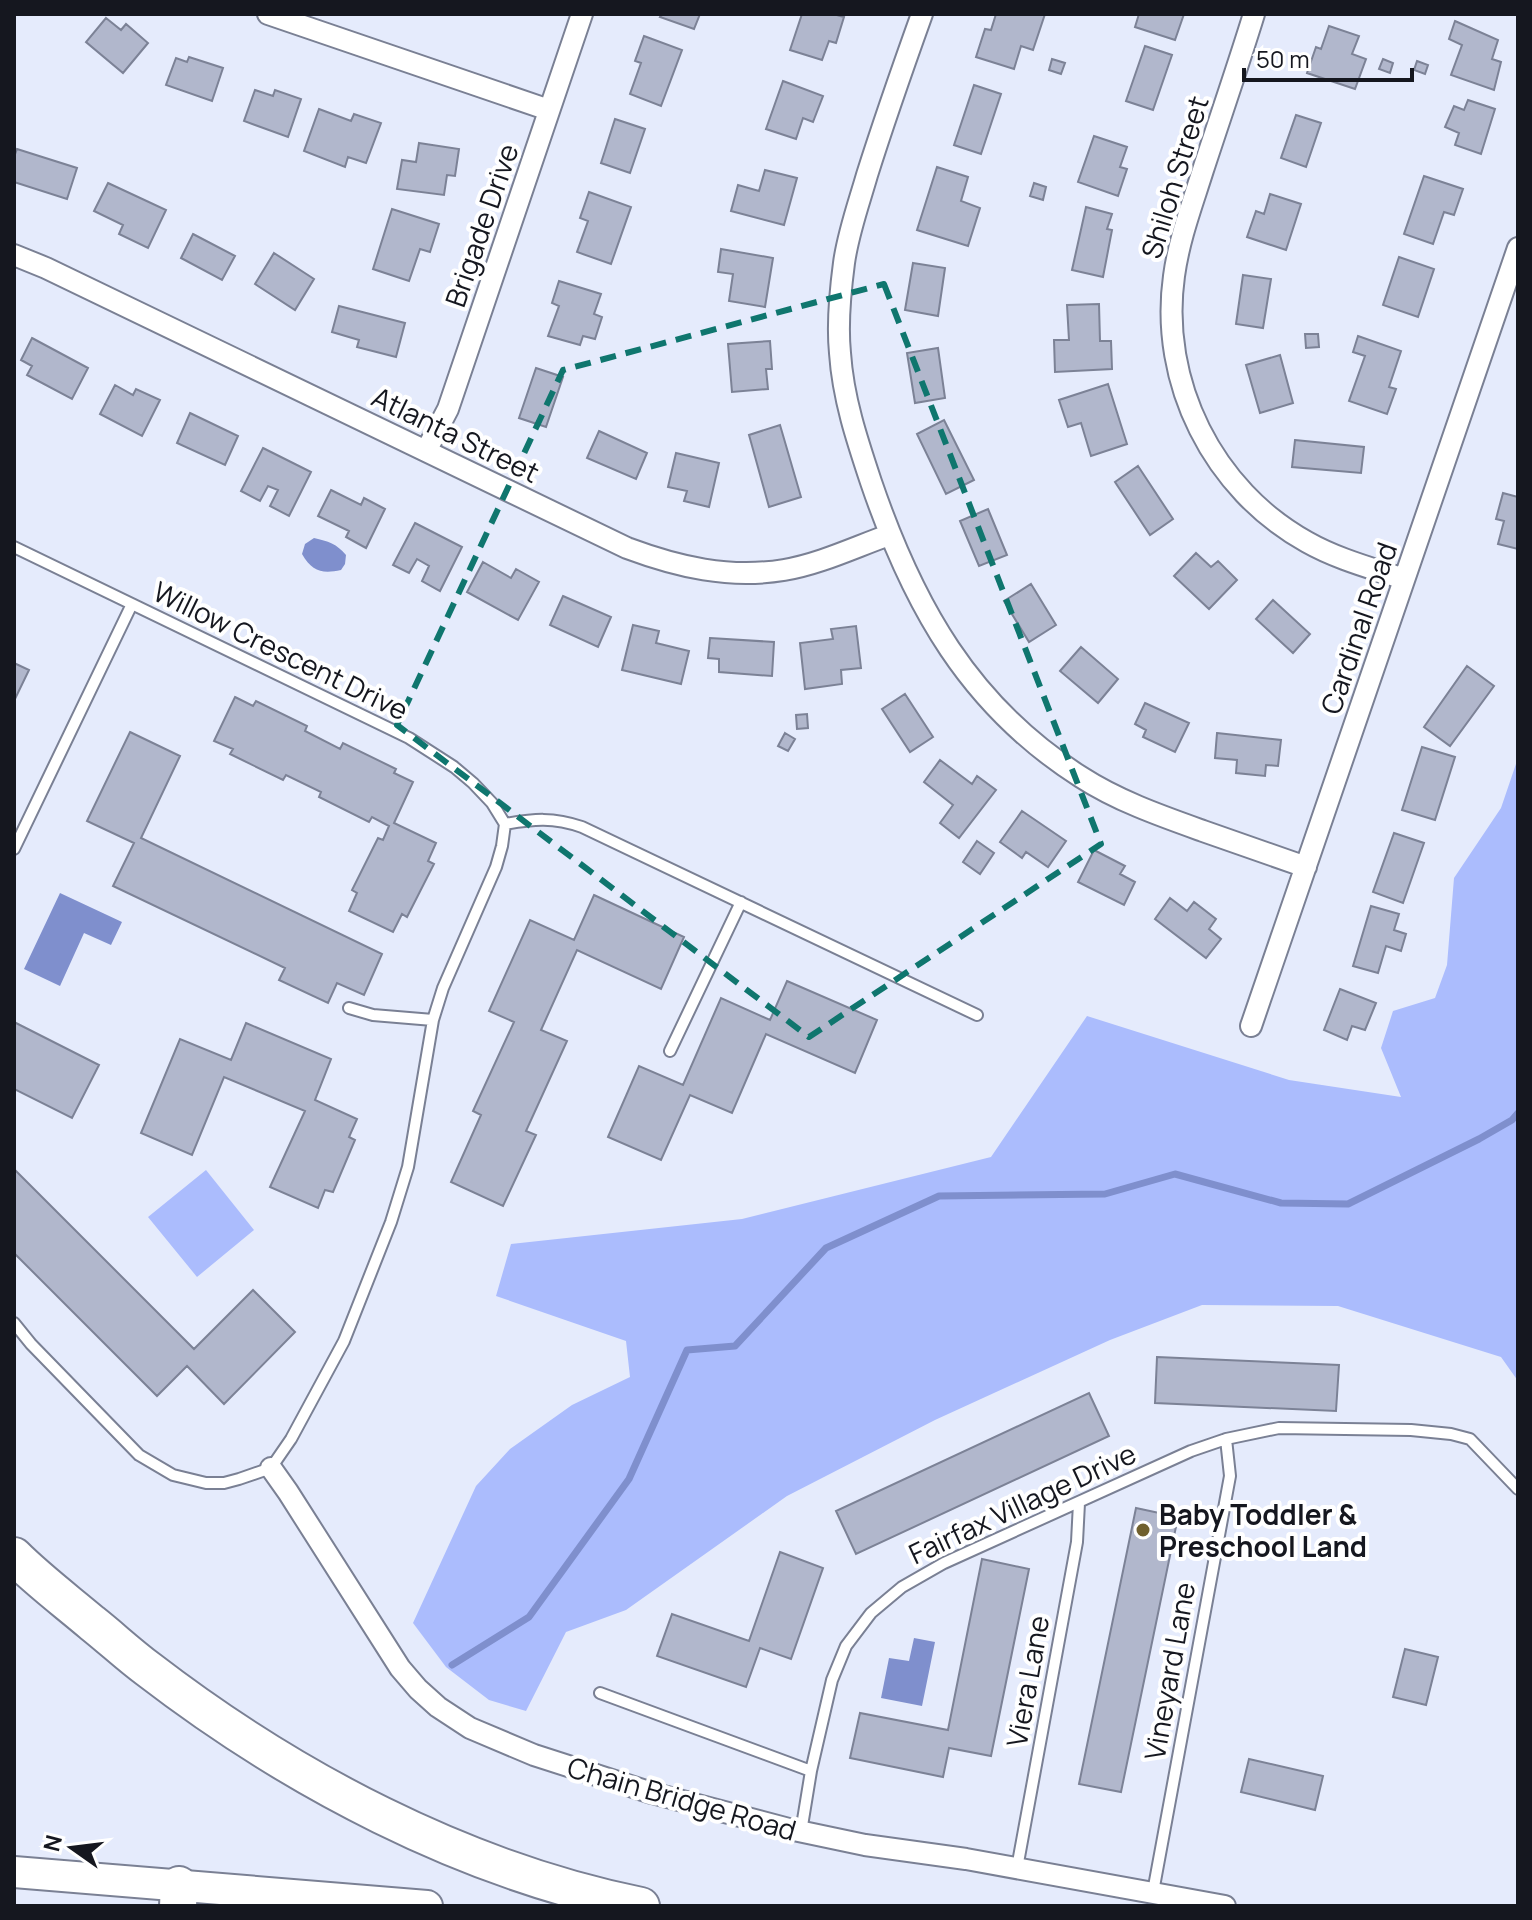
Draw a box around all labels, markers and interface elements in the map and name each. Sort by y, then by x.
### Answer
scale bar [1244,32,1412,82]
text: 50 m [1256,42,1310,75]
street label: Shiloh Street [1131,91,1217,263]
street label: Brigade Drive [435,138,527,312]
street label: Atlanta Street [366,377,546,491]
street label: Cardinal Road [1311,537,1405,719]
street label: Willow Crescent Drive [147,572,415,728]
street label: Fairfax Village Drive [902,1434,1142,1572]
place label: Baby Toddler & Preschool Land [1159,1495,1367,1565]
marker: Baby Toddler & Preschool Land [1134,1521,1152,1539]
street label: Vineyard Lane [1135,1579,1203,1763]
street label: Viera Lane [997,1612,1057,1750]
street label: Chain Bridge Road [563,1747,801,1849]
north arrow [32,1808,112,1888]
text: N [36,1832,69,1854]

